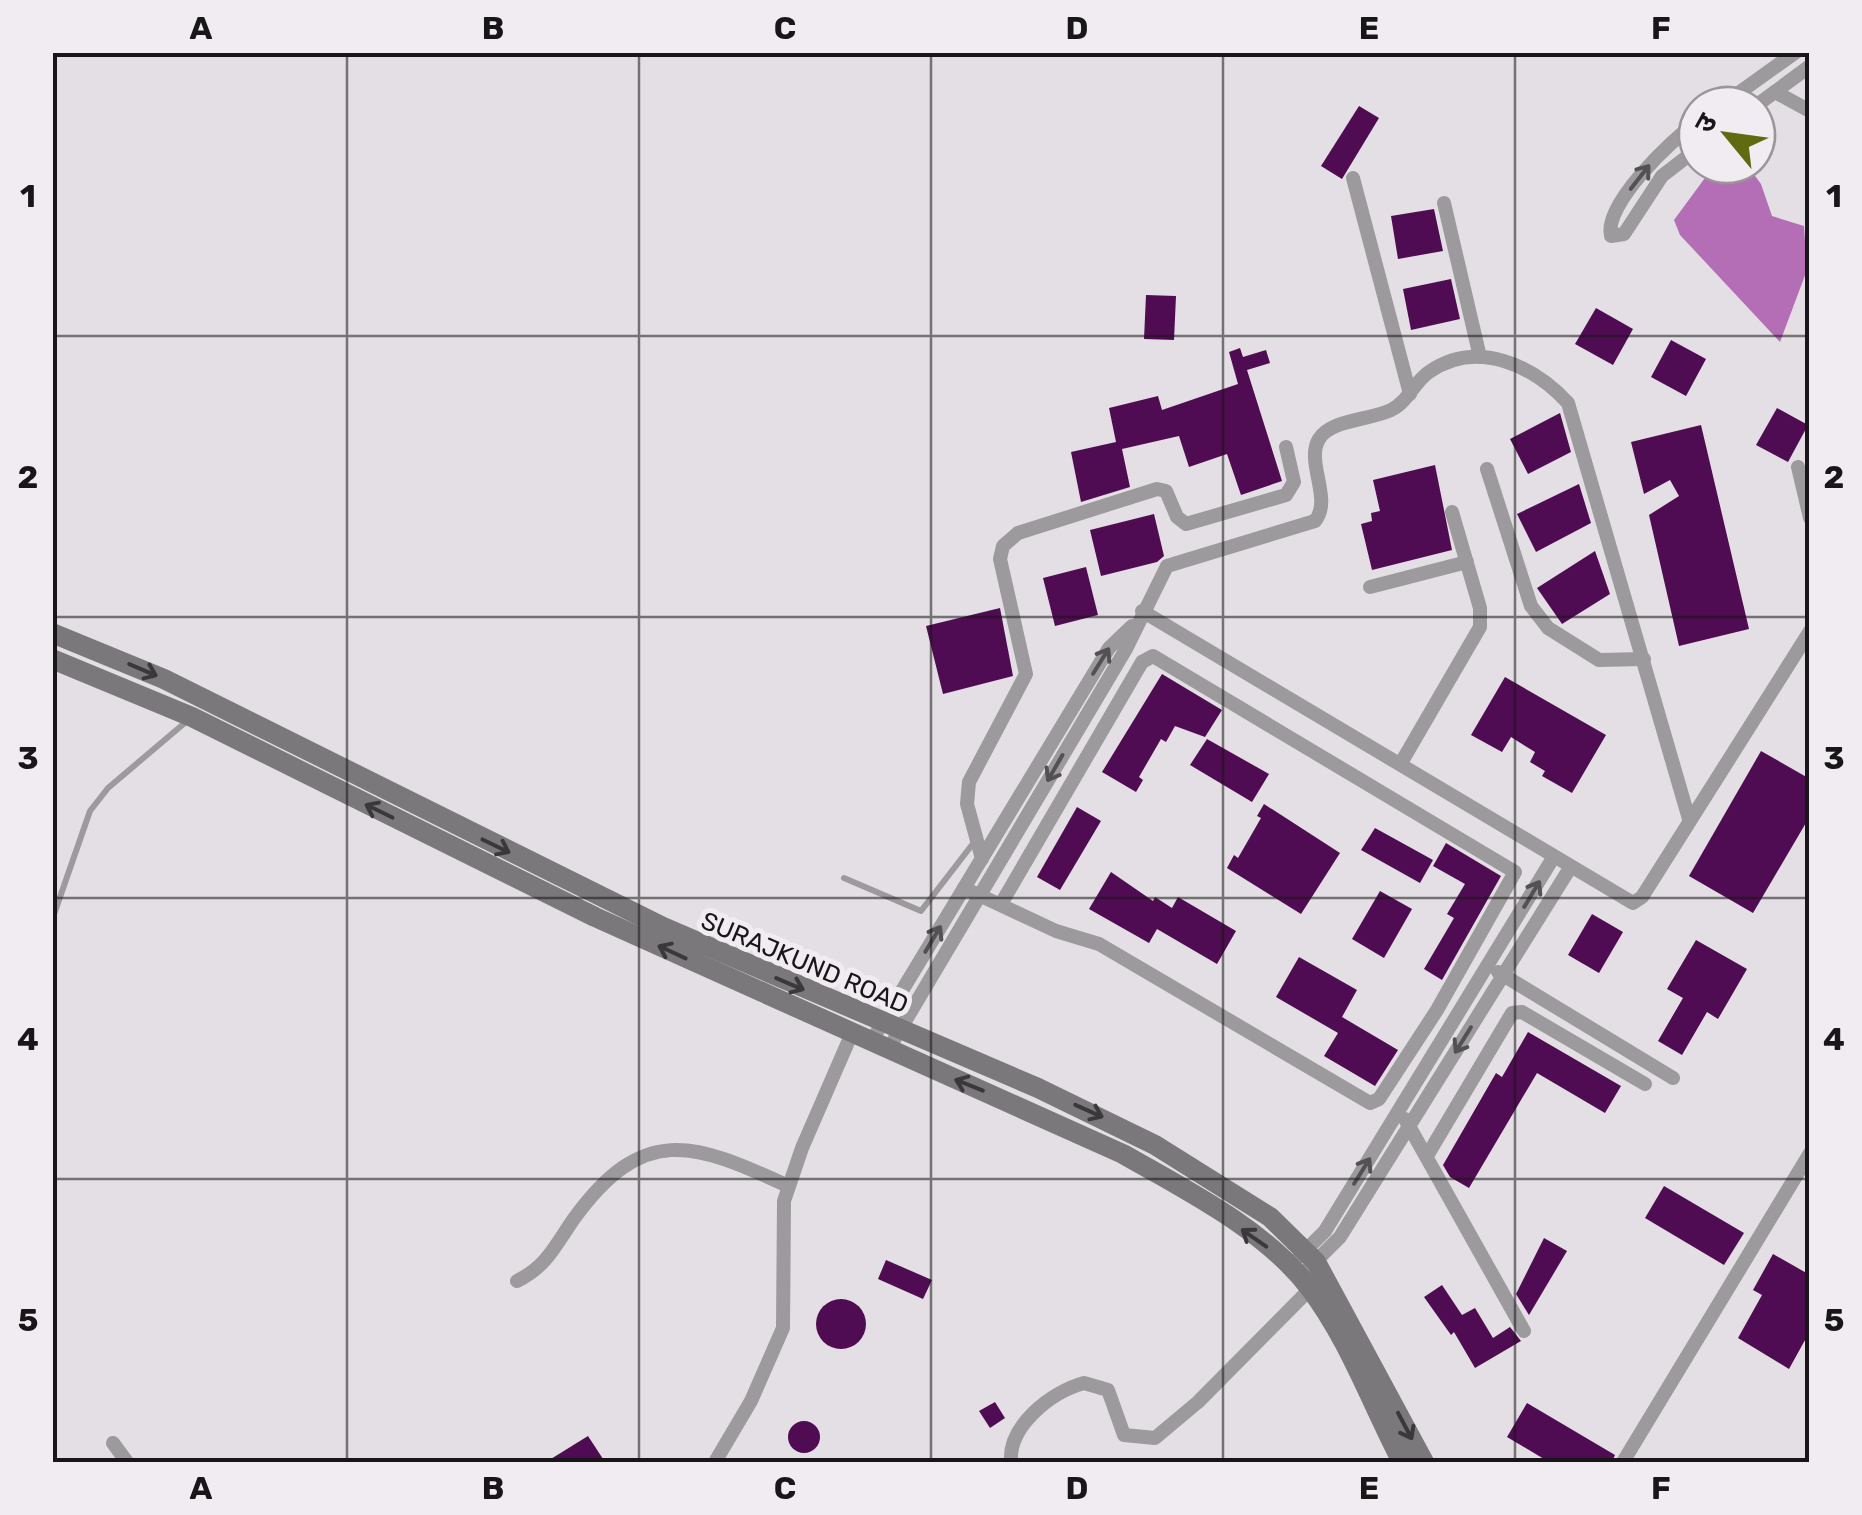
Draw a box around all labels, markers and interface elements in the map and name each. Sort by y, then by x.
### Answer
text: A [190,9,213,47]
text: B [482,9,504,47]
text: C [774,9,796,47]
text: D [1066,9,1088,47]
text: E [1359,9,1379,47]
text: F [1651,9,1671,47]
north arrow [1677,85,1777,185]
text: उ [1687,107,1724,138]
one-way arrow [1629,164,1650,191]
text: 1 [20,177,36,215]
text: 1 [1826,177,1842,215]
text: 2 [18,458,38,496]
text: 2 [1824,458,1844,496]
one-way arrow [1091,647,1111,676]
one-way arrow [127,662,158,680]
text: 3 [17,739,39,777]
text: 3 [1823,739,1845,777]
one-way arrow [1045,753,1065,782]
one-way arrow [365,801,395,820]
one-way arrow [481,837,511,856]
one-way arrow [1522,880,1542,909]
street label: SURAJKUND ROAD [697,906,913,1019]
one-way arrow [923,925,943,954]
one-way arrow [658,941,688,960]
one-way arrow [775,976,805,994]
text: 4 [17,1020,39,1058]
text: 4 [1823,1020,1845,1058]
one-way arrow [1453,1025,1473,1054]
one-way arrow [954,1075,985,1093]
one-way arrow [1073,1103,1104,1121]
one-way arrow [1351,1157,1372,1186]
one-way arrow [1241,1228,1269,1249]
text: 5 [18,1301,38,1339]
text: 5 [1824,1301,1844,1339]
one-way arrow [1395,1411,1415,1441]
text: A [190,1469,213,1507]
text: B [482,1469,504,1507]
text: C [774,1469,796,1507]
text: D [1066,1469,1088,1507]
text: E [1359,1469,1379,1507]
text: F [1651,1469,1671,1507]

